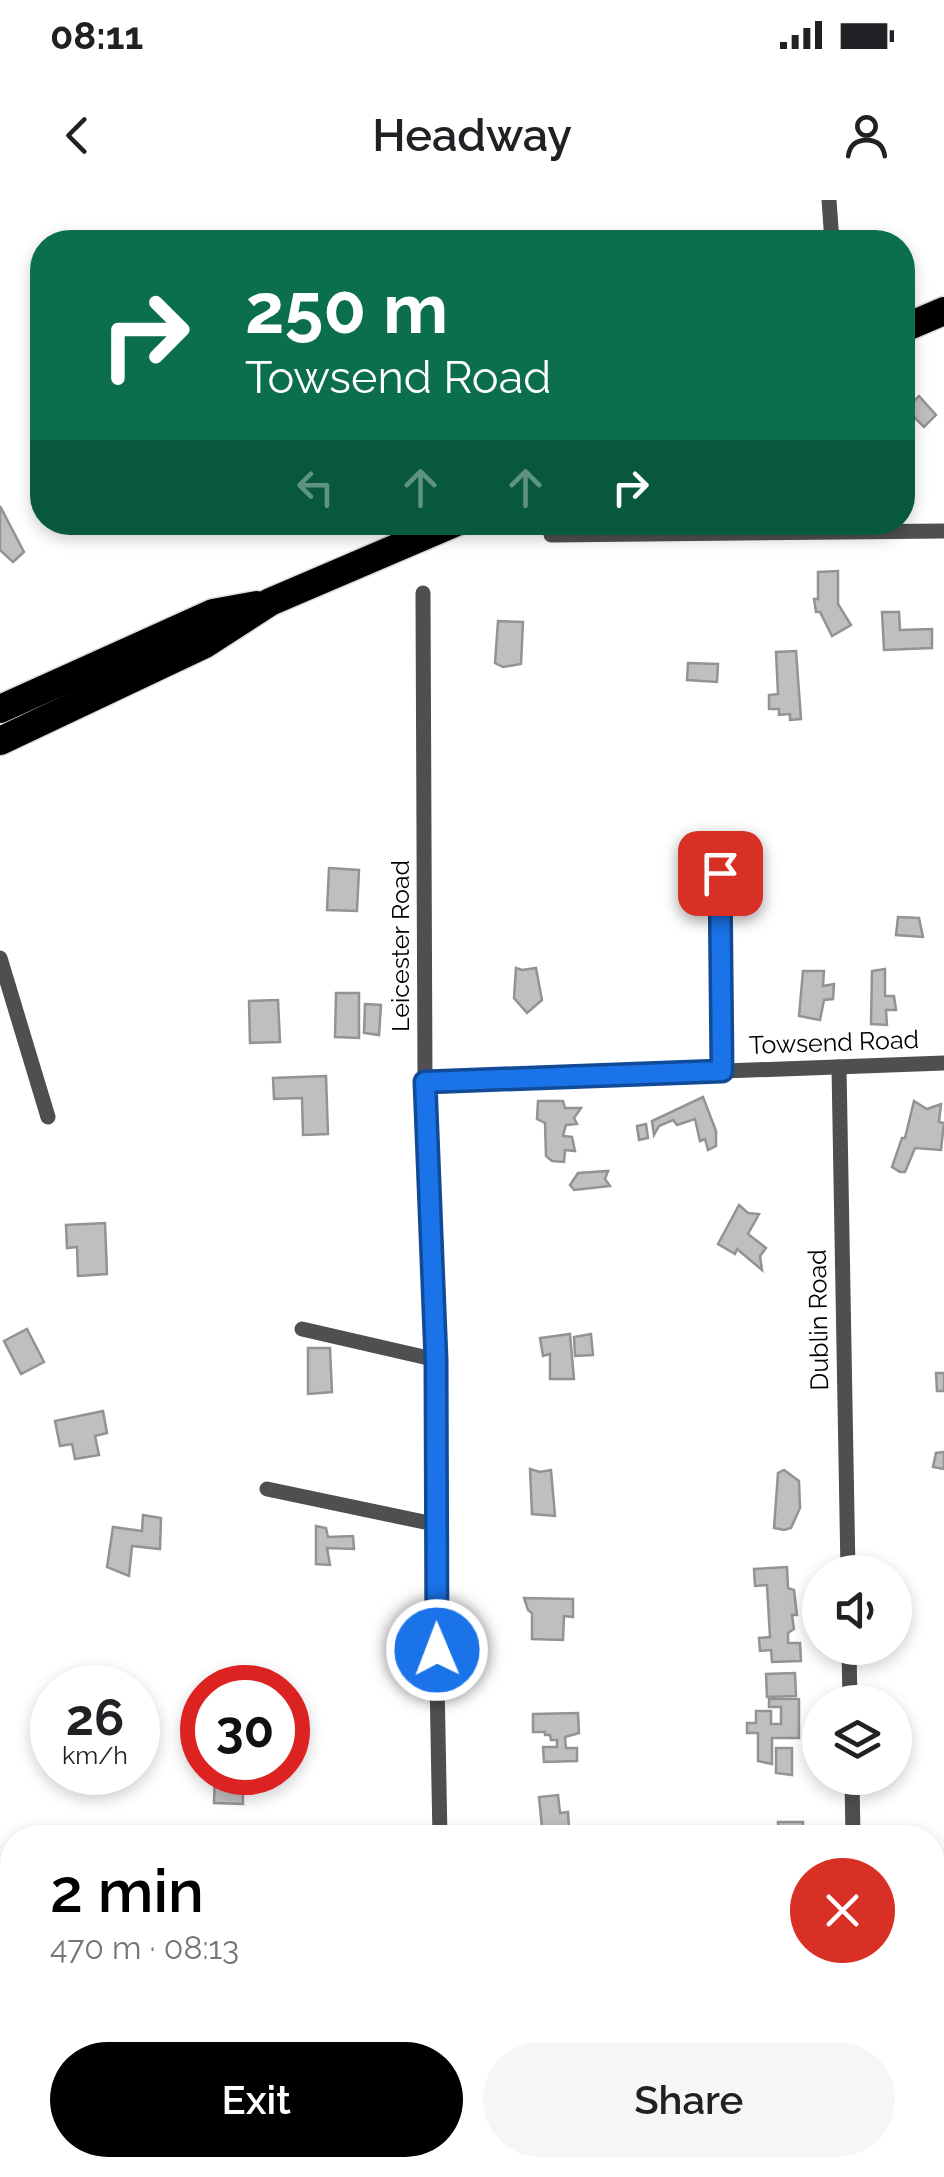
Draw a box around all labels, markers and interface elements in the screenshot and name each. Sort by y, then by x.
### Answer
text: 08:11 [50,13,143,58]
icon: back [50,108,105,163]
icon: person [839,108,894,163]
text: Headway [372,109,572,162]
text: 250 m [245,267,448,349]
icon: right [80,270,210,400]
text: Towsend Road [245,351,551,404]
icon: left [288,460,343,515]
icon: ahead [393,460,448,515]
icon: ahead [498,460,553,515]
icon: right [603,460,658,515]
pin [678,831,763,916]
icon: arrive [693,846,748,901]
street label: Leicester Road [385,860,415,1032]
street label: Towsend Road [748,1024,920,1060]
street label: Dublin Road [802,1249,834,1391]
map controls [802,1555,912,1795]
button: sound [802,1555,912,1665]
position arrow [385,1598,489,1702]
speed limit sign: 30 [180,1665,310,1795]
button: layers [802,1685,912,1795]
text: 26 [66,1688,124,1747]
text: km/h [62,1740,128,1770]
text: 2 min [50,1856,204,1926]
button: close [790,1858,895,1963]
text: 470 m · 08:13 [50,1929,239,1966]
button: Exit [50,2042,463,2157]
button: Share [483,2042,895,2157]

